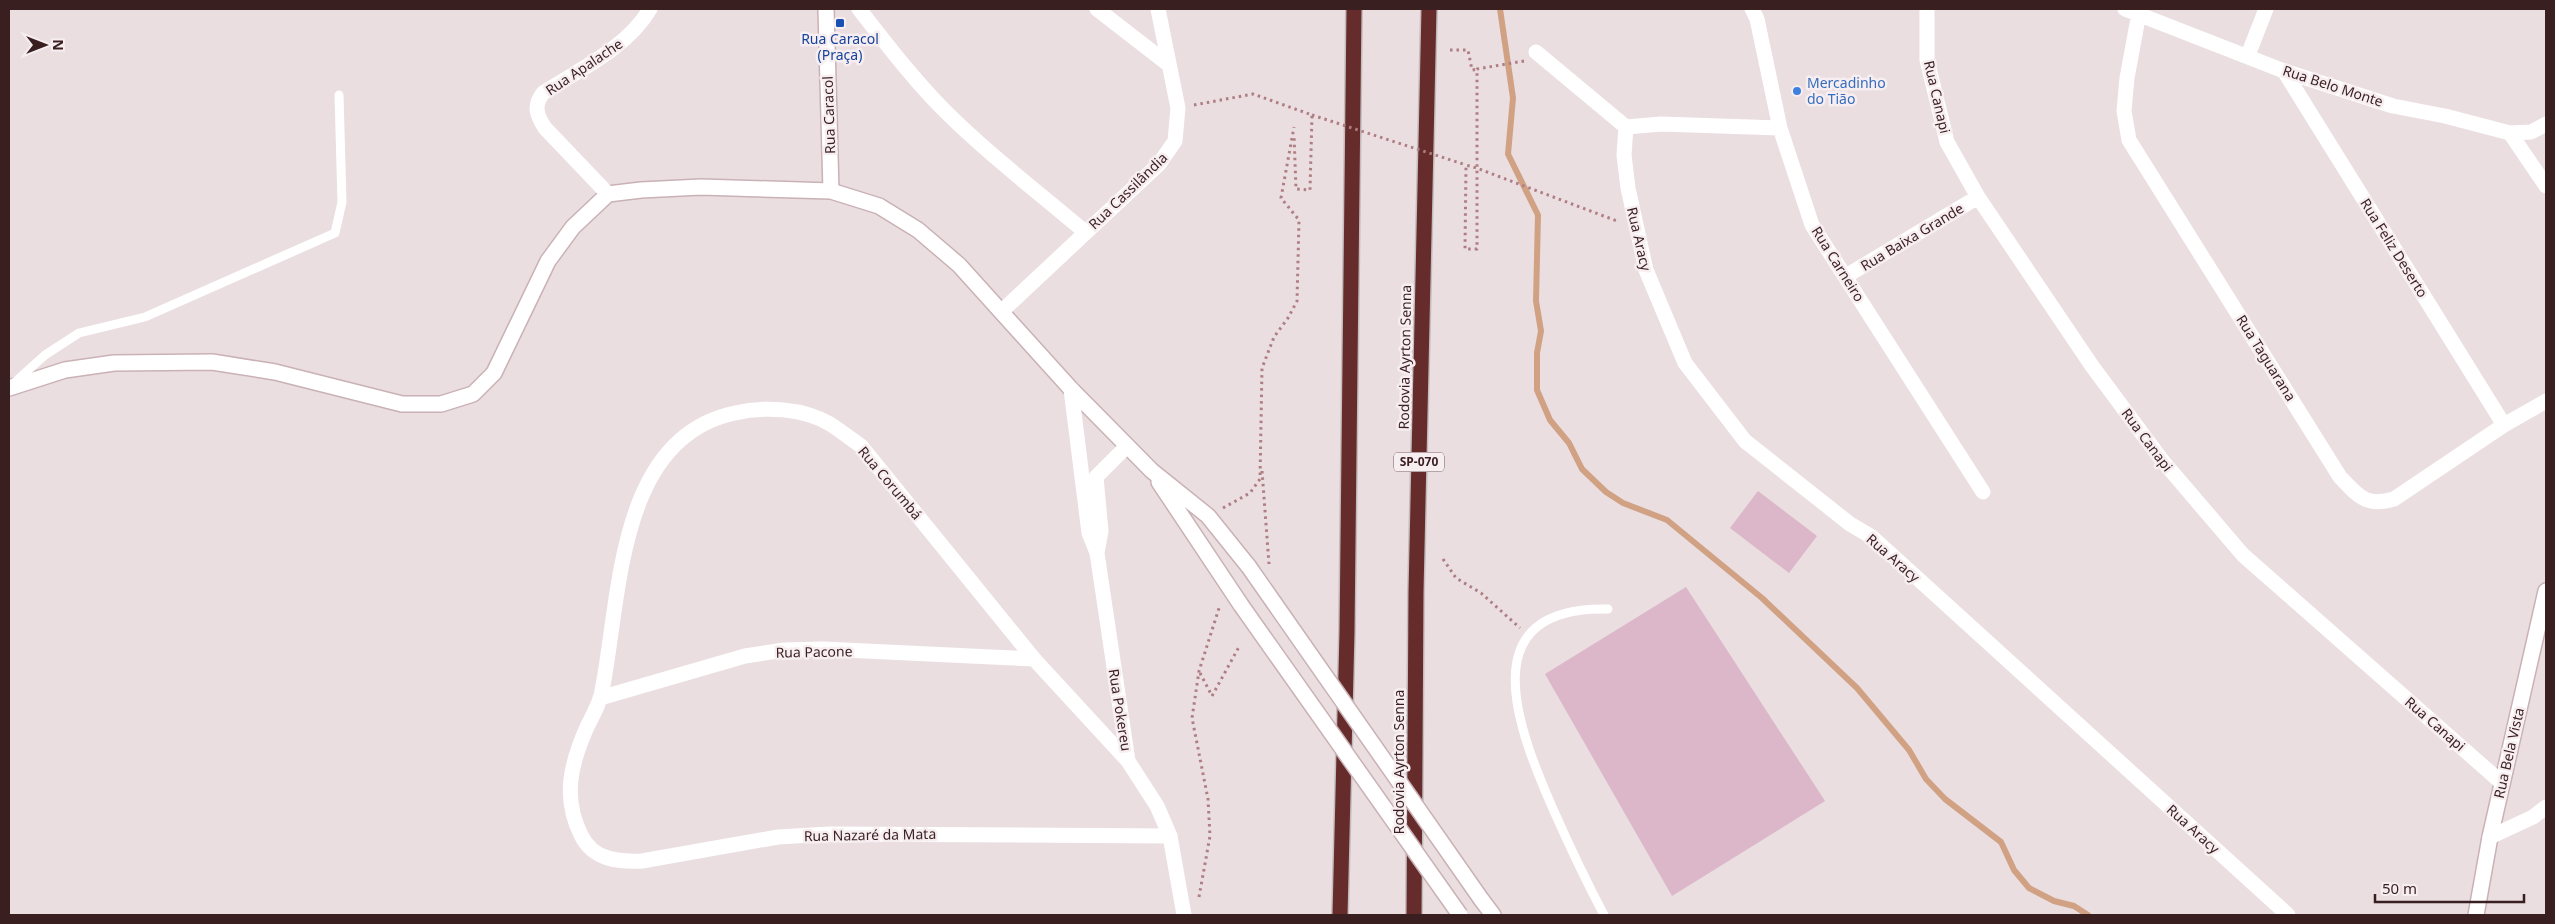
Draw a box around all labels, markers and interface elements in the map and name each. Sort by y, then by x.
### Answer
marker: Rua Caracol (Praça) [834,17,846,29]
north arrow [20,20,70,70]
place label: Rua Caracol (Praça) [801,29,879,64]
street label: Rua Apalache [542,34,626,99]
text: N [49,39,68,51]
street label: Rua Canapi [1920,59,1955,135]
street label: Rua Belo Monte [2281,60,2386,111]
place label: Mercadinho do Tião [1807,73,1886,108]
street label: Rua Caracol [818,76,839,154]
marker: Mercadinho do Tião [1791,85,1803,97]
street label: Rua Cassilândia [1084,148,1171,233]
street label: Rua Feliz Deserto [2356,195,2433,301]
street label: Rua Baixa Grande [1857,198,1967,275]
street label: Rua Aracy [1623,205,1656,274]
street label: Rua Carneiro [1808,222,1869,305]
street label: Rodovia Ayrton Senna [1394,285,1415,429]
street label: Rua Taguarana [2232,311,2301,404]
street label: Rua Canapi [2117,404,2177,475]
street label: Rua Corumbá [854,442,927,523]
road number: SP-070 [1394,452,1444,472]
street label: Rua Aracy [1863,529,1925,587]
street label: Rua Pacone [775,641,853,662]
street label: Rua Pokereu [1105,667,1136,753]
street label: Rodovia Ayrton Senna [1389,690,1408,834]
street label: Rua Canapi [2401,692,2470,755]
street label: Rua Bela Vista [2489,706,2528,800]
street label: Rua Aracy [2163,800,2224,858]
street label: Rua Nazaré da Mata [804,824,936,845]
scale bar [2375,872,2524,904]
text: 50 m [2382,878,2417,898]

